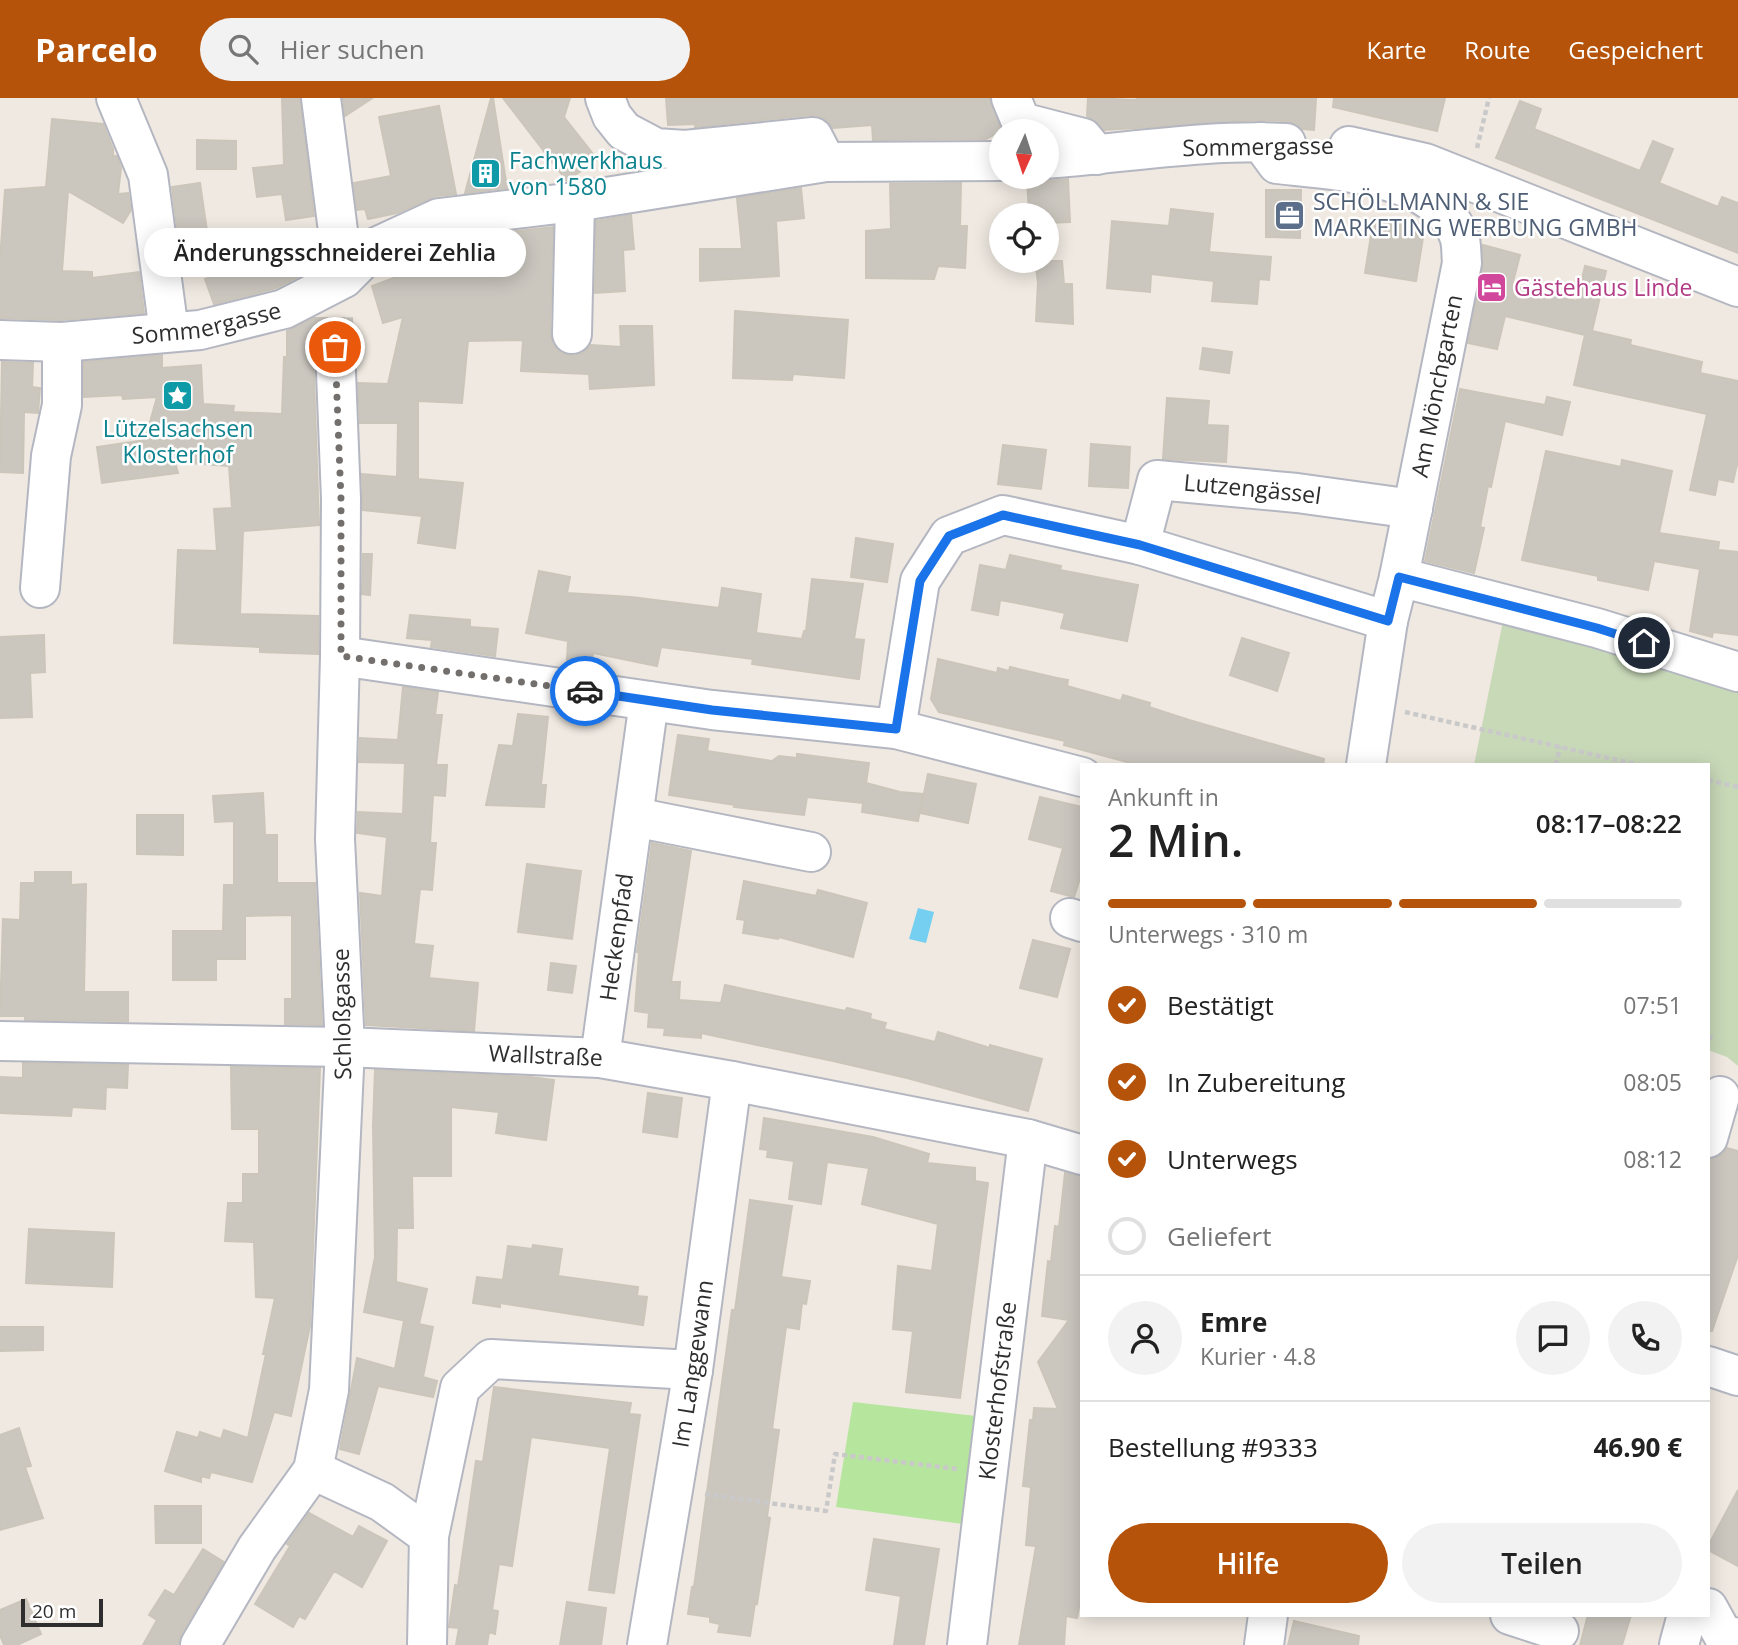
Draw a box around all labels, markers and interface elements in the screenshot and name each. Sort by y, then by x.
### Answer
search box [200,18,690,81]
text: Parcelo [35,27,158,72]
icon: search [224,30,262,68]
text: Hier suchen [280,31,425,67]
text: Karte [1366,33,1426,66]
text: Route [1464,33,1530,66]
text: Gespeichert [1568,33,1703,66]
north arrow [989,119,1059,189]
map controls [989,119,1059,273]
street label: Sommergasse [1182,129,1334,163]
place label: Fachwerkhaus von 1580 [509,144,663,202]
building icon: Fachwerkhaus von 1580 [469,157,503,191]
place label: SCHÖLLMANN & SIE MARKETING WERBUNG GMBH [1313,185,1637,243]
office icon: SCHÖLLMANN & SIE MARKETING WERBUNG GMBH [1273,198,1307,232]
button: locate [989,203,1059,273]
callout: Änderungsschneiderei Zehlia [144,228,526,277]
text: Änderungsschneiderei Zehlia [174,236,496,268]
hotel icon: Gästehaus Linde [1474,271,1508,305]
place label: Gästehaus Linde [1514,271,1692,303]
street label: Am Mönchgarten [1403,292,1469,480]
street label: Sommergasse [130,293,284,351]
pin [305,317,365,377]
icon: bag [316,328,354,366]
place icon: Lützelsachsen Klosterhof [161,378,195,412]
place label: Lützelsachsen Klosterhof [103,412,253,470]
street label: Lutzengässel [1182,466,1323,511]
pin [1614,613,1674,673]
icon: home [1625,624,1663,662]
courier [550,656,620,726]
icon: car [566,672,604,710]
text: Ankunft in [1108,781,1219,813]
text: 08:17–08:22 [1536,805,1682,841]
text: 2 Min. [1108,808,1243,870]
street label: Heckenpfad [591,871,640,1003]
text: Unterwegs · 310 m [1108,918,1308,950]
street label: Schloßgasse [324,948,358,1080]
icon: check [1108,986,1146,1024]
text: Bestätigt [1167,987,1274,1023]
text: 07:51 [1623,989,1682,1021]
street label: Wallstraße [488,1036,604,1073]
icon: check [1108,1063,1146,1101]
text: In Zubereitung [1167,1064,1345,1100]
text: 08:05 [1623,1066,1682,1098]
icon: check [1108,1140,1146,1178]
text: Unterwegs [1167,1141,1298,1177]
text: 08:12 [1623,1143,1682,1175]
text: Geliefert [1167,1218,1271,1254]
street label: Im Langgewann [663,1278,720,1450]
street label: Klosterhofstraße [970,1300,1023,1482]
button: person [1108,1301,1182,1375]
button: chat [1516,1301,1590,1375]
button: phone [1608,1301,1682,1375]
text: Emre [1200,1304,1267,1340]
text: Kurier · 4.8 [1200,1340,1316,1372]
text: Bestellung #9333 [1108,1429,1318,1465]
text: 46.90 € [1594,1429,1682,1465]
button: Hilfe [1108,1523,1388,1603]
button: Teilen [1402,1523,1682,1603]
scale bar [21,1596,103,1628]
text: 20 m [32,1598,76,1624]

